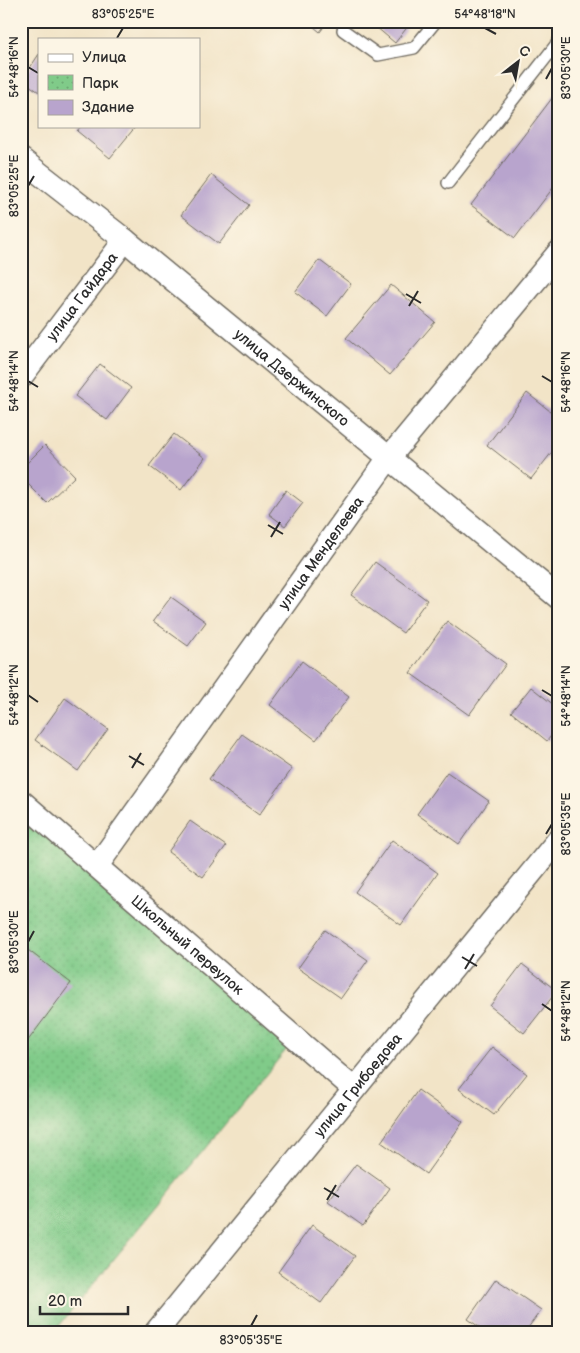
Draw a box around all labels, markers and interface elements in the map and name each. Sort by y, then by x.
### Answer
text: 83°05'25"E [92,7,154,22]
text: 54°48'18"N [454,7,516,22]
text: 54°48'16"N [7,36,22,98]
text: 83°05'30"E [559,36,574,100]
legend [38,38,200,128]
north arrow [492,38,542,88]
text: С [516,41,533,61]
text: Улица [82,48,127,67]
text: Парк [82,74,119,93]
text: Здание [82,98,134,117]
text: 83°05'25"E [7,155,22,217]
street label: улица Гайдара [43,249,122,345]
street label: улица Дзержинского [230,325,353,431]
text: 54°48'14"N [7,350,22,412]
text: 54°48'16"N [559,351,574,413]
street label: улица Менделеева [274,493,368,613]
text: 54°48'12"N [7,664,22,726]
text: 54°48'14"N [559,665,574,727]
text: 83°05'35"E [559,792,574,855]
street label: Школьный переулок [127,891,247,999]
text: 83°05'30"E [7,910,22,974]
text: 54°48'12"N [559,980,574,1042]
street label: улица Грибоедова [310,1029,406,1141]
scale bar [40,1283,128,1315]
text: 20 m [48,1292,82,1311]
text: 83°05'35"E [220,1333,283,1348]

